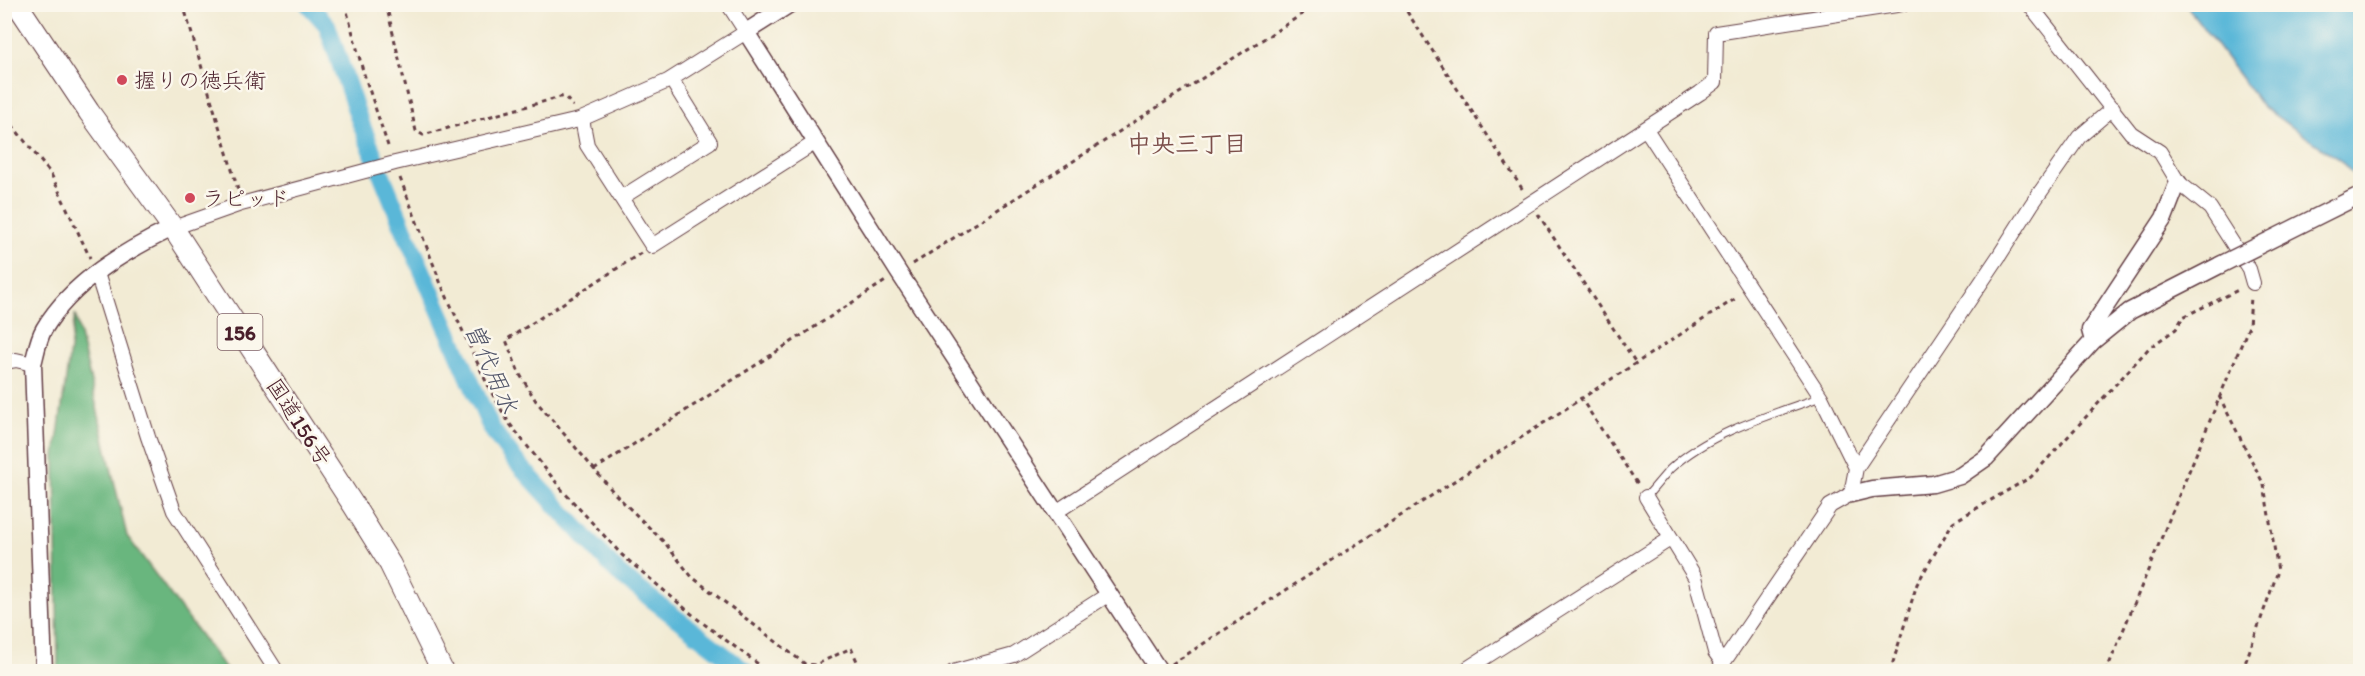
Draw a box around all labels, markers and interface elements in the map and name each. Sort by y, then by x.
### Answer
place label: 握りの徳兵衛 [134,67,266,94]
marker: 握りの徳兵衛 [115,73,129,87]
district label: 中央三丁目 [1127,129,1247,158]
place label: ラピッド [202,185,290,212]
marker: ラピッド [183,191,197,205]
road number: 156 [218,314,262,350]
water label: 曽代用水 [459,318,525,418]
street label: 国道156号 [261,373,337,471]

